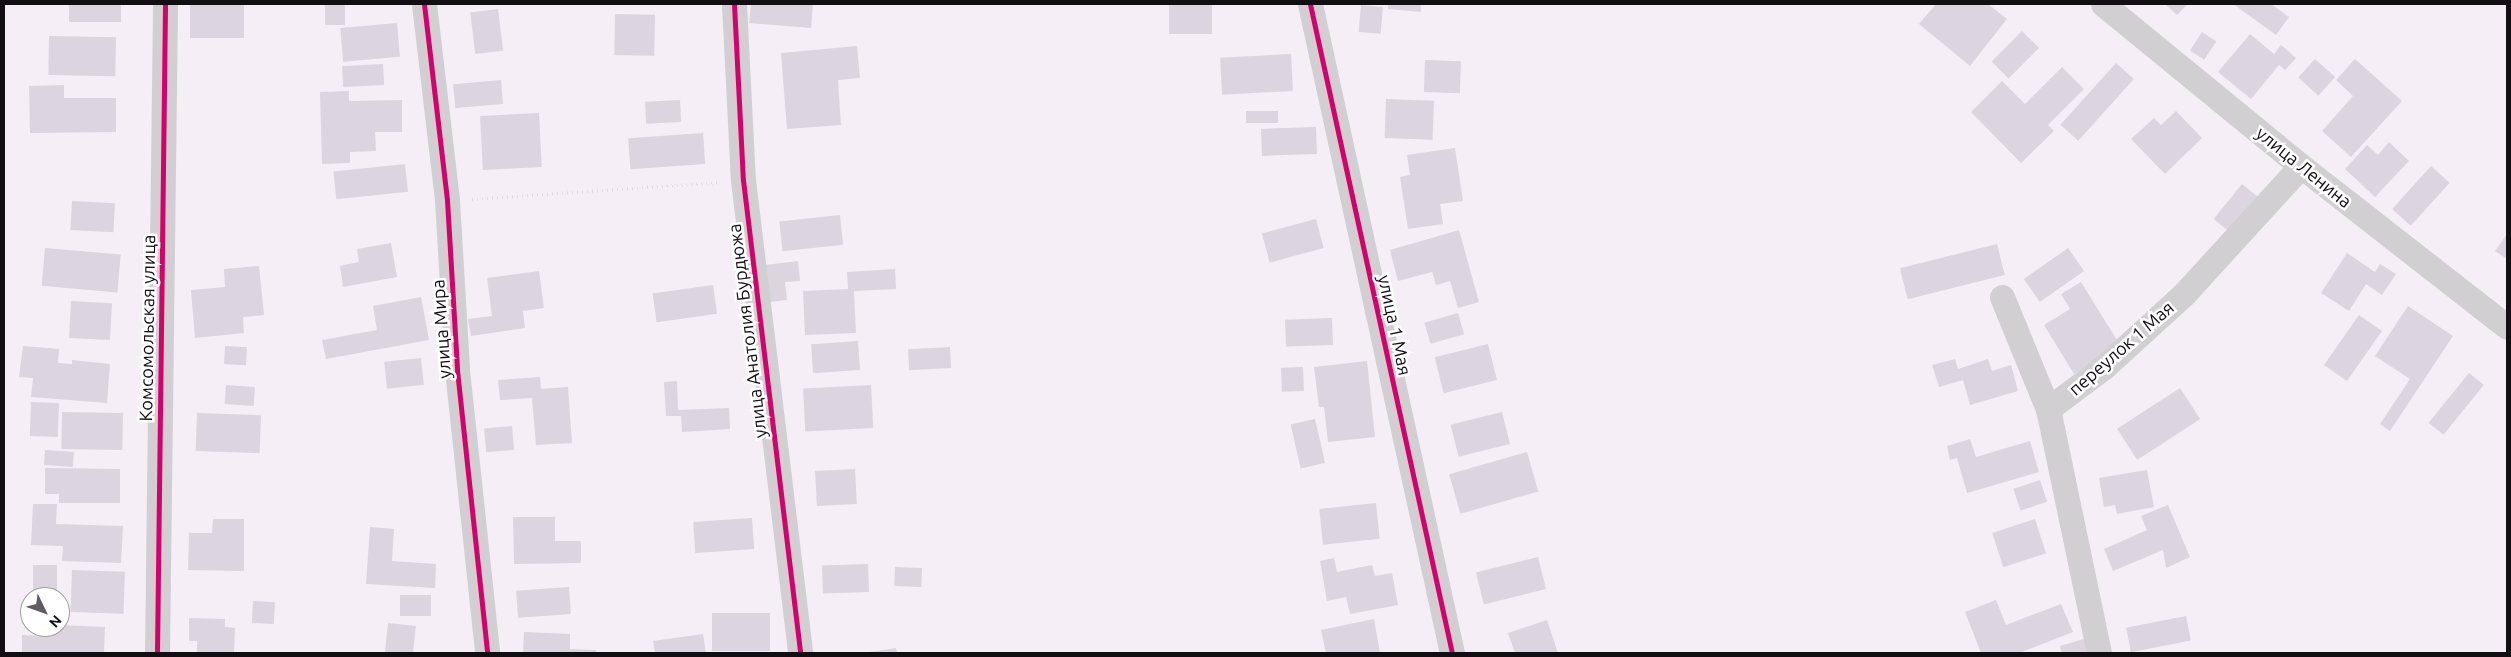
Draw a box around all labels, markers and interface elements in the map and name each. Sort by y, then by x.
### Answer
street label: улица Ленина [2252,122,2356,212]
street label: улица Анатолия Бурдюжа [723,223,771,439]
street label: Комсомольская улица [135,235,159,421]
street label: улица 1 Мая [1374,273,1416,377]
street label: улица Мира [427,279,455,379]
street label: переулок 1 Мая [2064,296,2178,400]
north arrow [20,587,70,637]
text: N [46,612,65,631]

